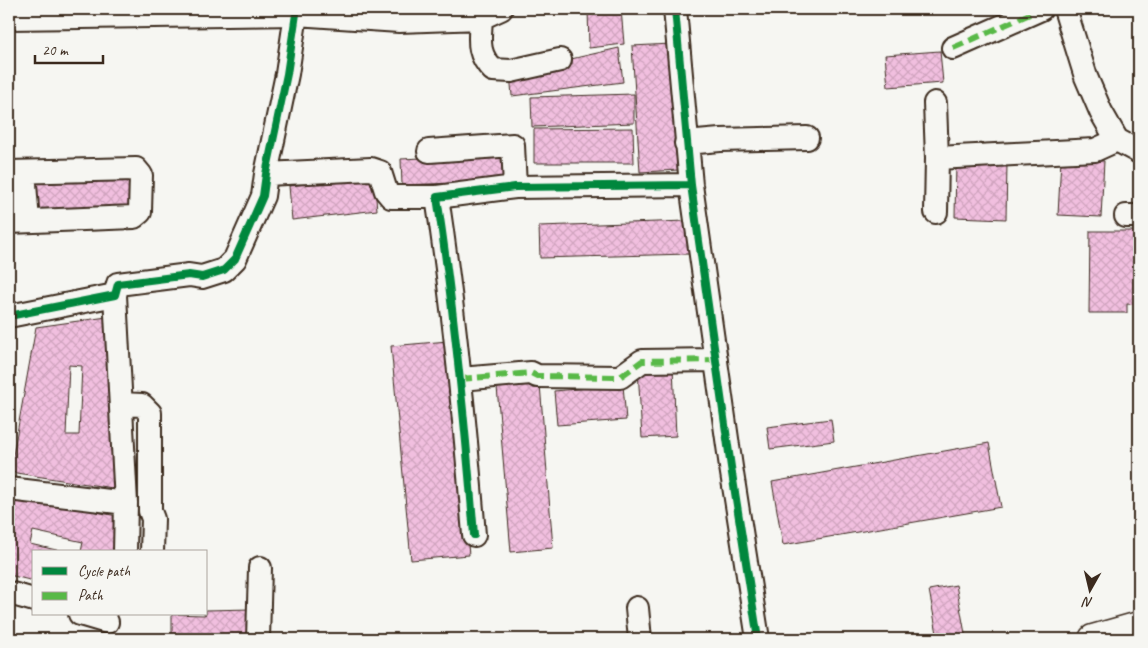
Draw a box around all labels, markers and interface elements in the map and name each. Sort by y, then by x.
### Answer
scale bar [35,32,102,64]
text: 20 m [42,41,69,60]
legend [32,550,208,616]
text: Cycle path [78,562,130,581]
north arrow [1066,566,1116,616]
text: Path [78,586,104,605]
text: N [1080,593,1094,611]

